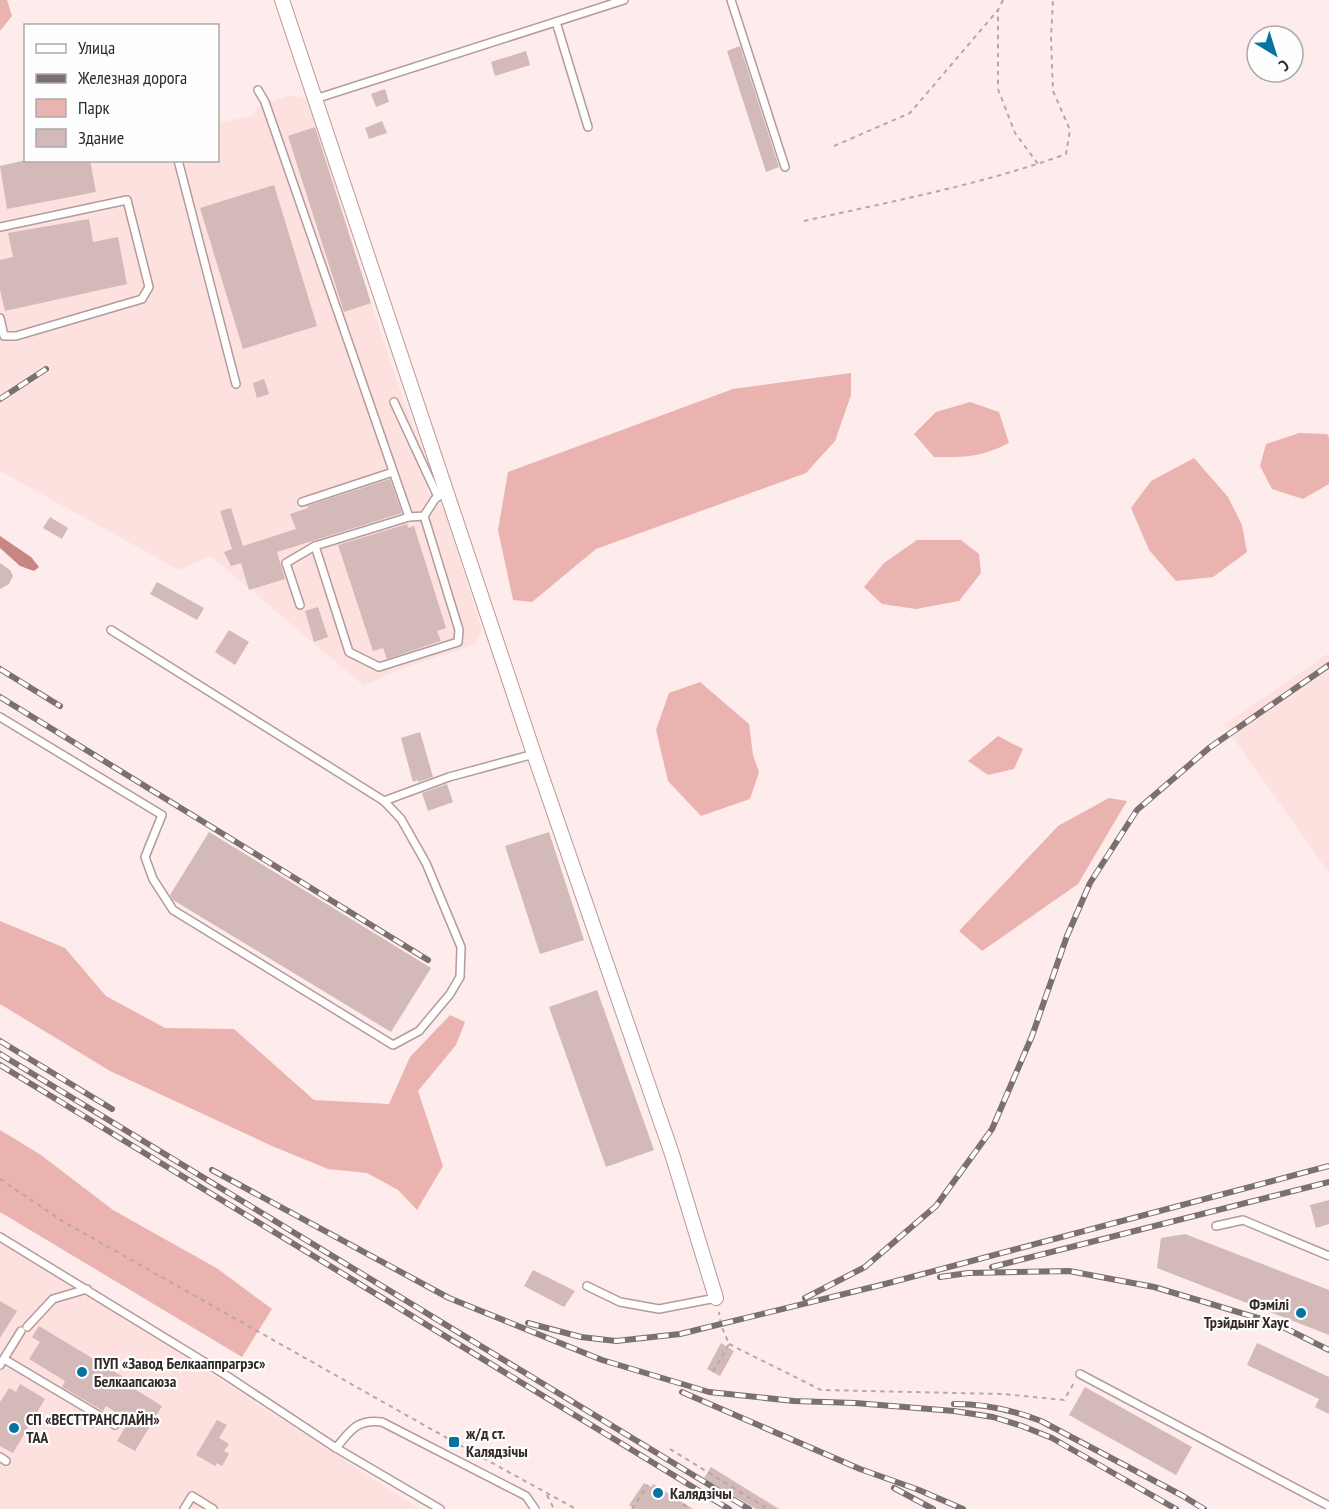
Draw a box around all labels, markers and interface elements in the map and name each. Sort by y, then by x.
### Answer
legend [24,24,219,162]
north arrow [1245,24,1305,84]
text: Улица [78,36,115,59]
text: С [1275,56,1293,76]
text: Железная дорога [77,66,187,89]
text: Парк [78,96,109,119]
text: Здание [78,126,124,149]
place label: Фэмілі Трэйдынг Хаус [1204,1294,1289,1332]
marker: Фэмілі Трэйдынг Хаус [1294,1306,1308,1320]
place label: ПУП «Завод Белкааппрагрэс» Белкаапсаюза [94,1353,266,1391]
marker: ПУП «Завод Белкааппрагрэс» Белкаапсаюза [75,1365,89,1379]
place label: СП «ВЕСТТРАНСЛАЙН» ТАА [26,1409,160,1447]
marker: СП «ВЕСТТРАНСЛАЙН» ТАА [7,1421,21,1435]
place label: ж/д ст. Калядзічы [465,1423,528,1461]
marker: ж/д ст. Калядзічы [447,1435,461,1449]
place label: Калядзічы [670,1483,732,1503]
marker: Калядзічы [651,1486,665,1500]

